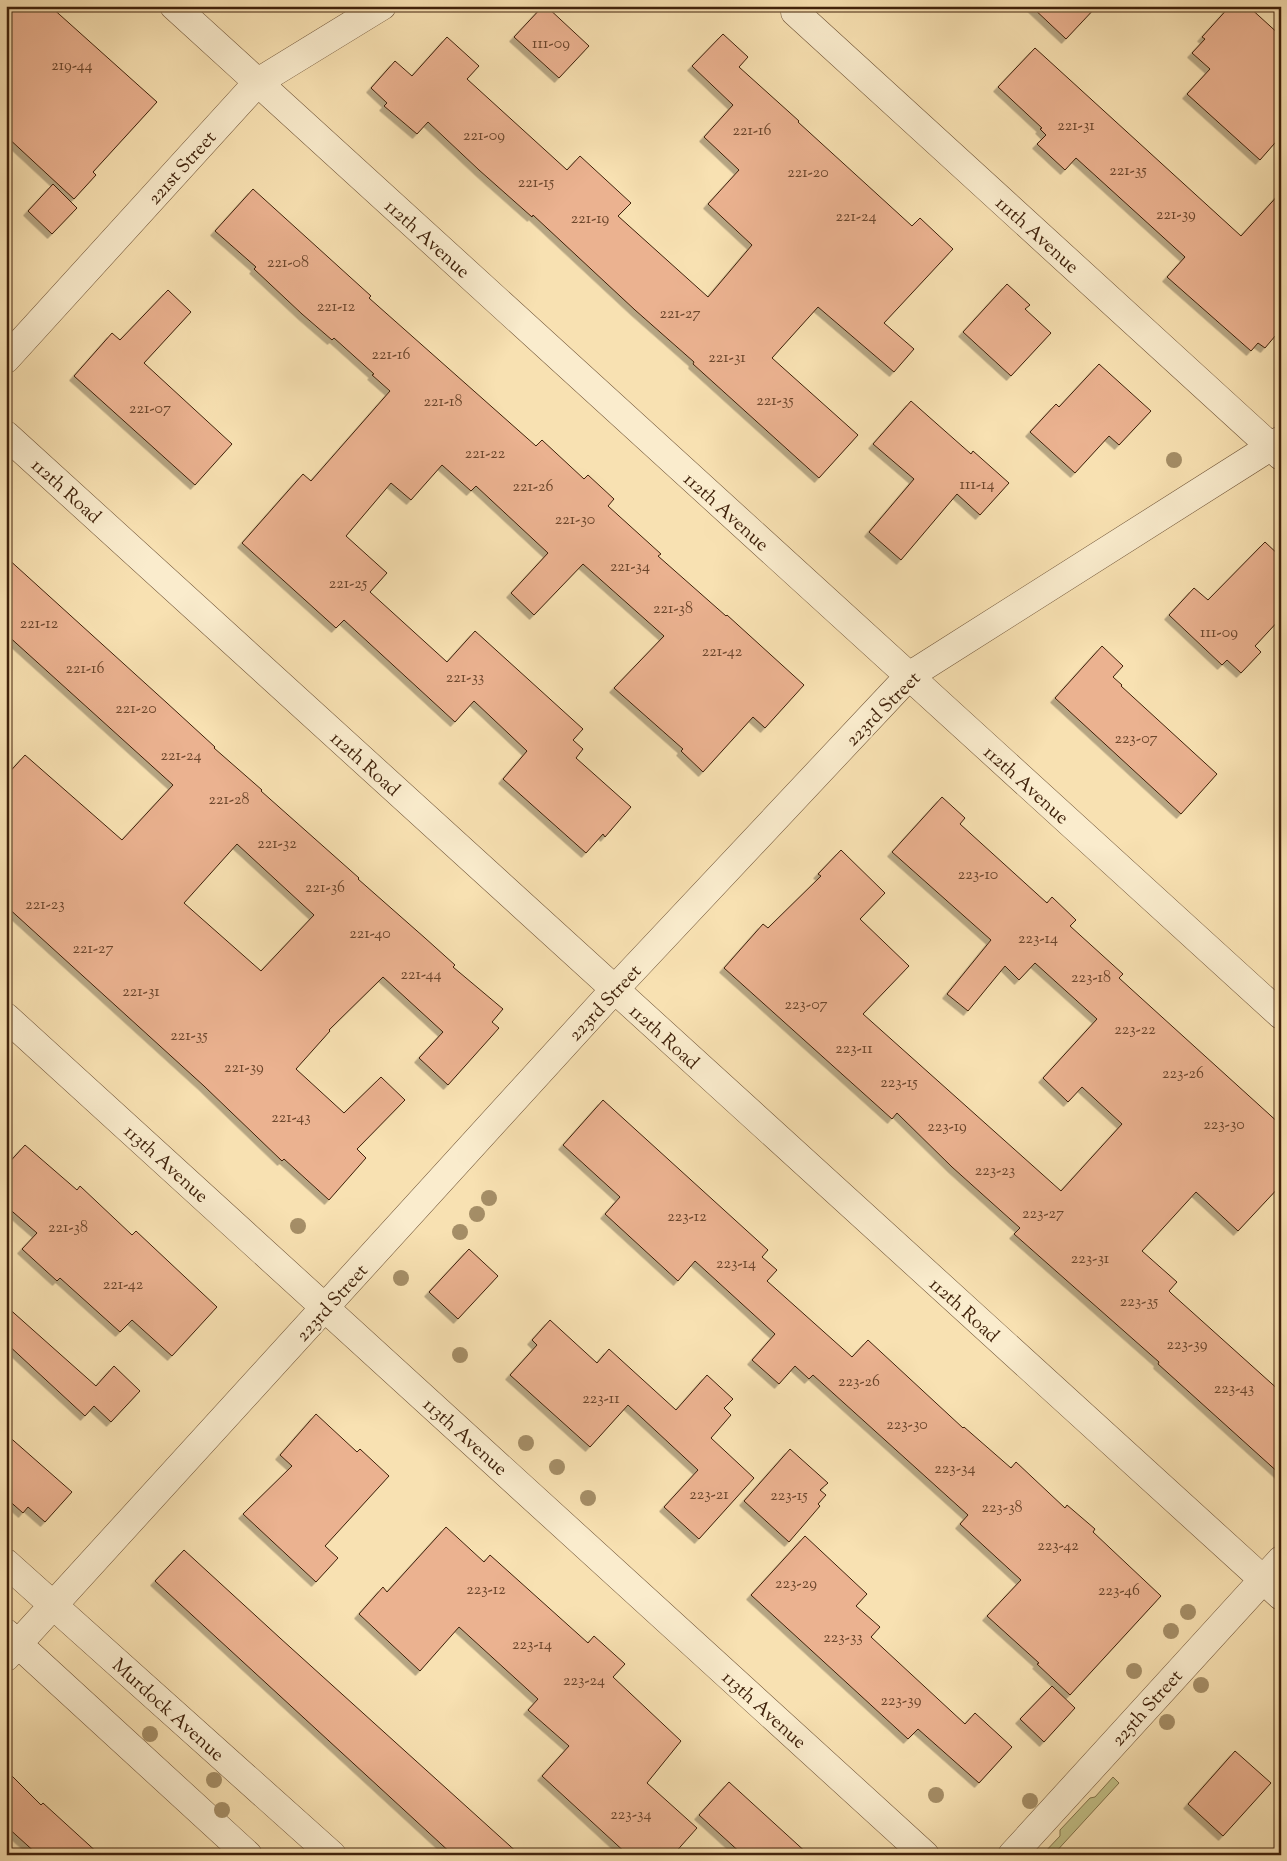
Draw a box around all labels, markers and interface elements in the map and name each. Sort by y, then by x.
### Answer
house number: 111-09 [532,33,570,56]
house number: 219-44 [51,55,93,78]
house number: 221-31 [1057,115,1095,138]
house number: 221-16 [733,120,772,143]
street label: 221st Street [142,125,224,212]
house number: 221-09 [463,125,505,148]
house number: 221-35 [1109,160,1147,183]
house number: 221-20 [787,162,829,185]
house number: 221-15 [518,172,555,195]
street label: 111th Avenue [988,191,1084,281]
street label: 112th Avenue [378,194,475,286]
house number: 221-39 [1156,204,1196,227]
house number: 221-24 [835,206,877,229]
house number: 221-19 [571,208,610,231]
house number: 221-08 [267,252,309,275]
house number: 221-12 [317,296,356,319]
house number: 221-27 [659,303,701,326]
house number: 221-16 [372,344,411,367]
house number: 221-31 [708,347,746,370]
house number: 221-35 [756,390,794,413]
house number: 221-18 [424,391,462,414]
house number: 221-07 [129,398,171,421]
house number: 221-22 [465,443,506,466]
street label: 112th Road [24,453,107,531]
street label: 112th Avenue [677,467,774,559]
house number: 111-14 [960,474,994,497]
house number: 221-26 [513,476,554,499]
house number: 221-30 [555,509,595,532]
house number: 221-34 [610,556,650,579]
house number: 221-25 [329,573,368,596]
house number: 221-38 [653,598,693,621]
house number: 221-12 [20,613,59,636]
house number: 111-09 [1200,622,1238,645]
house number: 221-42 [702,641,743,664]
house number: 221-16 [66,658,105,681]
street label: 223rd Street [840,666,928,753]
house number: 221-33 [446,667,484,690]
house number: 221-20 [115,698,157,721]
street label: 112th Road [323,726,406,804]
house number: 223-07 [1114,728,1158,751]
street label: 112th Avenue [977,740,1074,832]
house number: 221-24 [160,745,202,768]
house number: 221-28 [208,789,250,812]
house number: 221-32 [257,833,297,856]
house number: 223-10 [958,864,998,887]
house number: 221-36 [305,877,345,900]
house number: 221-23 [25,894,65,917]
house number: 221-40 [349,923,391,946]
house number: 223-14 [1018,928,1058,951]
house number: 221-27 [72,938,114,961]
street label: 223rd Street [563,959,649,1048]
house number: 221-44 [400,964,442,987]
house number: 223-18 [1071,967,1111,990]
house number: 221-31 [122,981,160,1004]
house number: 223-07 [784,994,828,1017]
street label: 112th Road [622,999,705,1077]
house number: 223-22 [1114,1019,1156,1042]
house number: 221-35 [170,1025,208,1048]
house number: 223-11 [835,1038,873,1061]
house number: 221-39 [224,1057,264,1080]
house number: 223-26 [1162,1063,1204,1086]
house number: 223-15 [880,1072,918,1095]
house number: 221-43 [271,1107,311,1130]
house number: 223-30 [1203,1114,1245,1137]
house number: 223-19 [927,1116,967,1139]
street label: 113th Avenue [117,1119,214,1210]
house number: 223-23 [975,1160,1015,1183]
house number: 223-27 [1022,1203,1064,1226]
house number: 223-12 [667,1206,707,1229]
house number: 221-38 [48,1217,88,1240]
house number: 223-31 [1071,1248,1110,1271]
house number: 223-14 [716,1253,756,1276]
street label: 223rd Street [291,1259,375,1348]
street label: 112th Road [922,1272,1005,1350]
house number: 221-42 [103,1274,144,1297]
house number: 223-35 [1120,1291,1159,1314]
house number: 223-39 [1167,1334,1208,1357]
house number: 223-26 [838,1371,880,1394]
house number: 223-43 [1214,1378,1254,1401]
house number: 223-11 [582,1388,620,1411]
street label: 113th Avenue [416,1392,513,1483]
house number: 223-30 [886,1414,928,1437]
house number: 223-34 [934,1458,976,1481]
house number: 223-21 [689,1484,729,1507]
house number: 223-15 [770,1485,808,1508]
house number: 223-38 [981,1497,1023,1520]
house number: 223-42 [1037,1535,1079,1558]
house number: 223-29 [775,1573,817,1596]
house number: 223-12 [466,1579,506,1602]
house number: 223-46 [1098,1580,1140,1603]
house number: 223-33 [823,1627,863,1650]
house number: 223-14 [512,1634,552,1657]
street label: Murdock Avenue [105,1653,229,1769]
street label: 225th Street [1106,1664,1190,1753]
street label: 113th Avenue [715,1665,812,1756]
house number: 223-24 [563,1670,605,1693]
house number: 223-39 [881,1690,922,1713]
house number: 223-34 [610,1804,652,1827]

